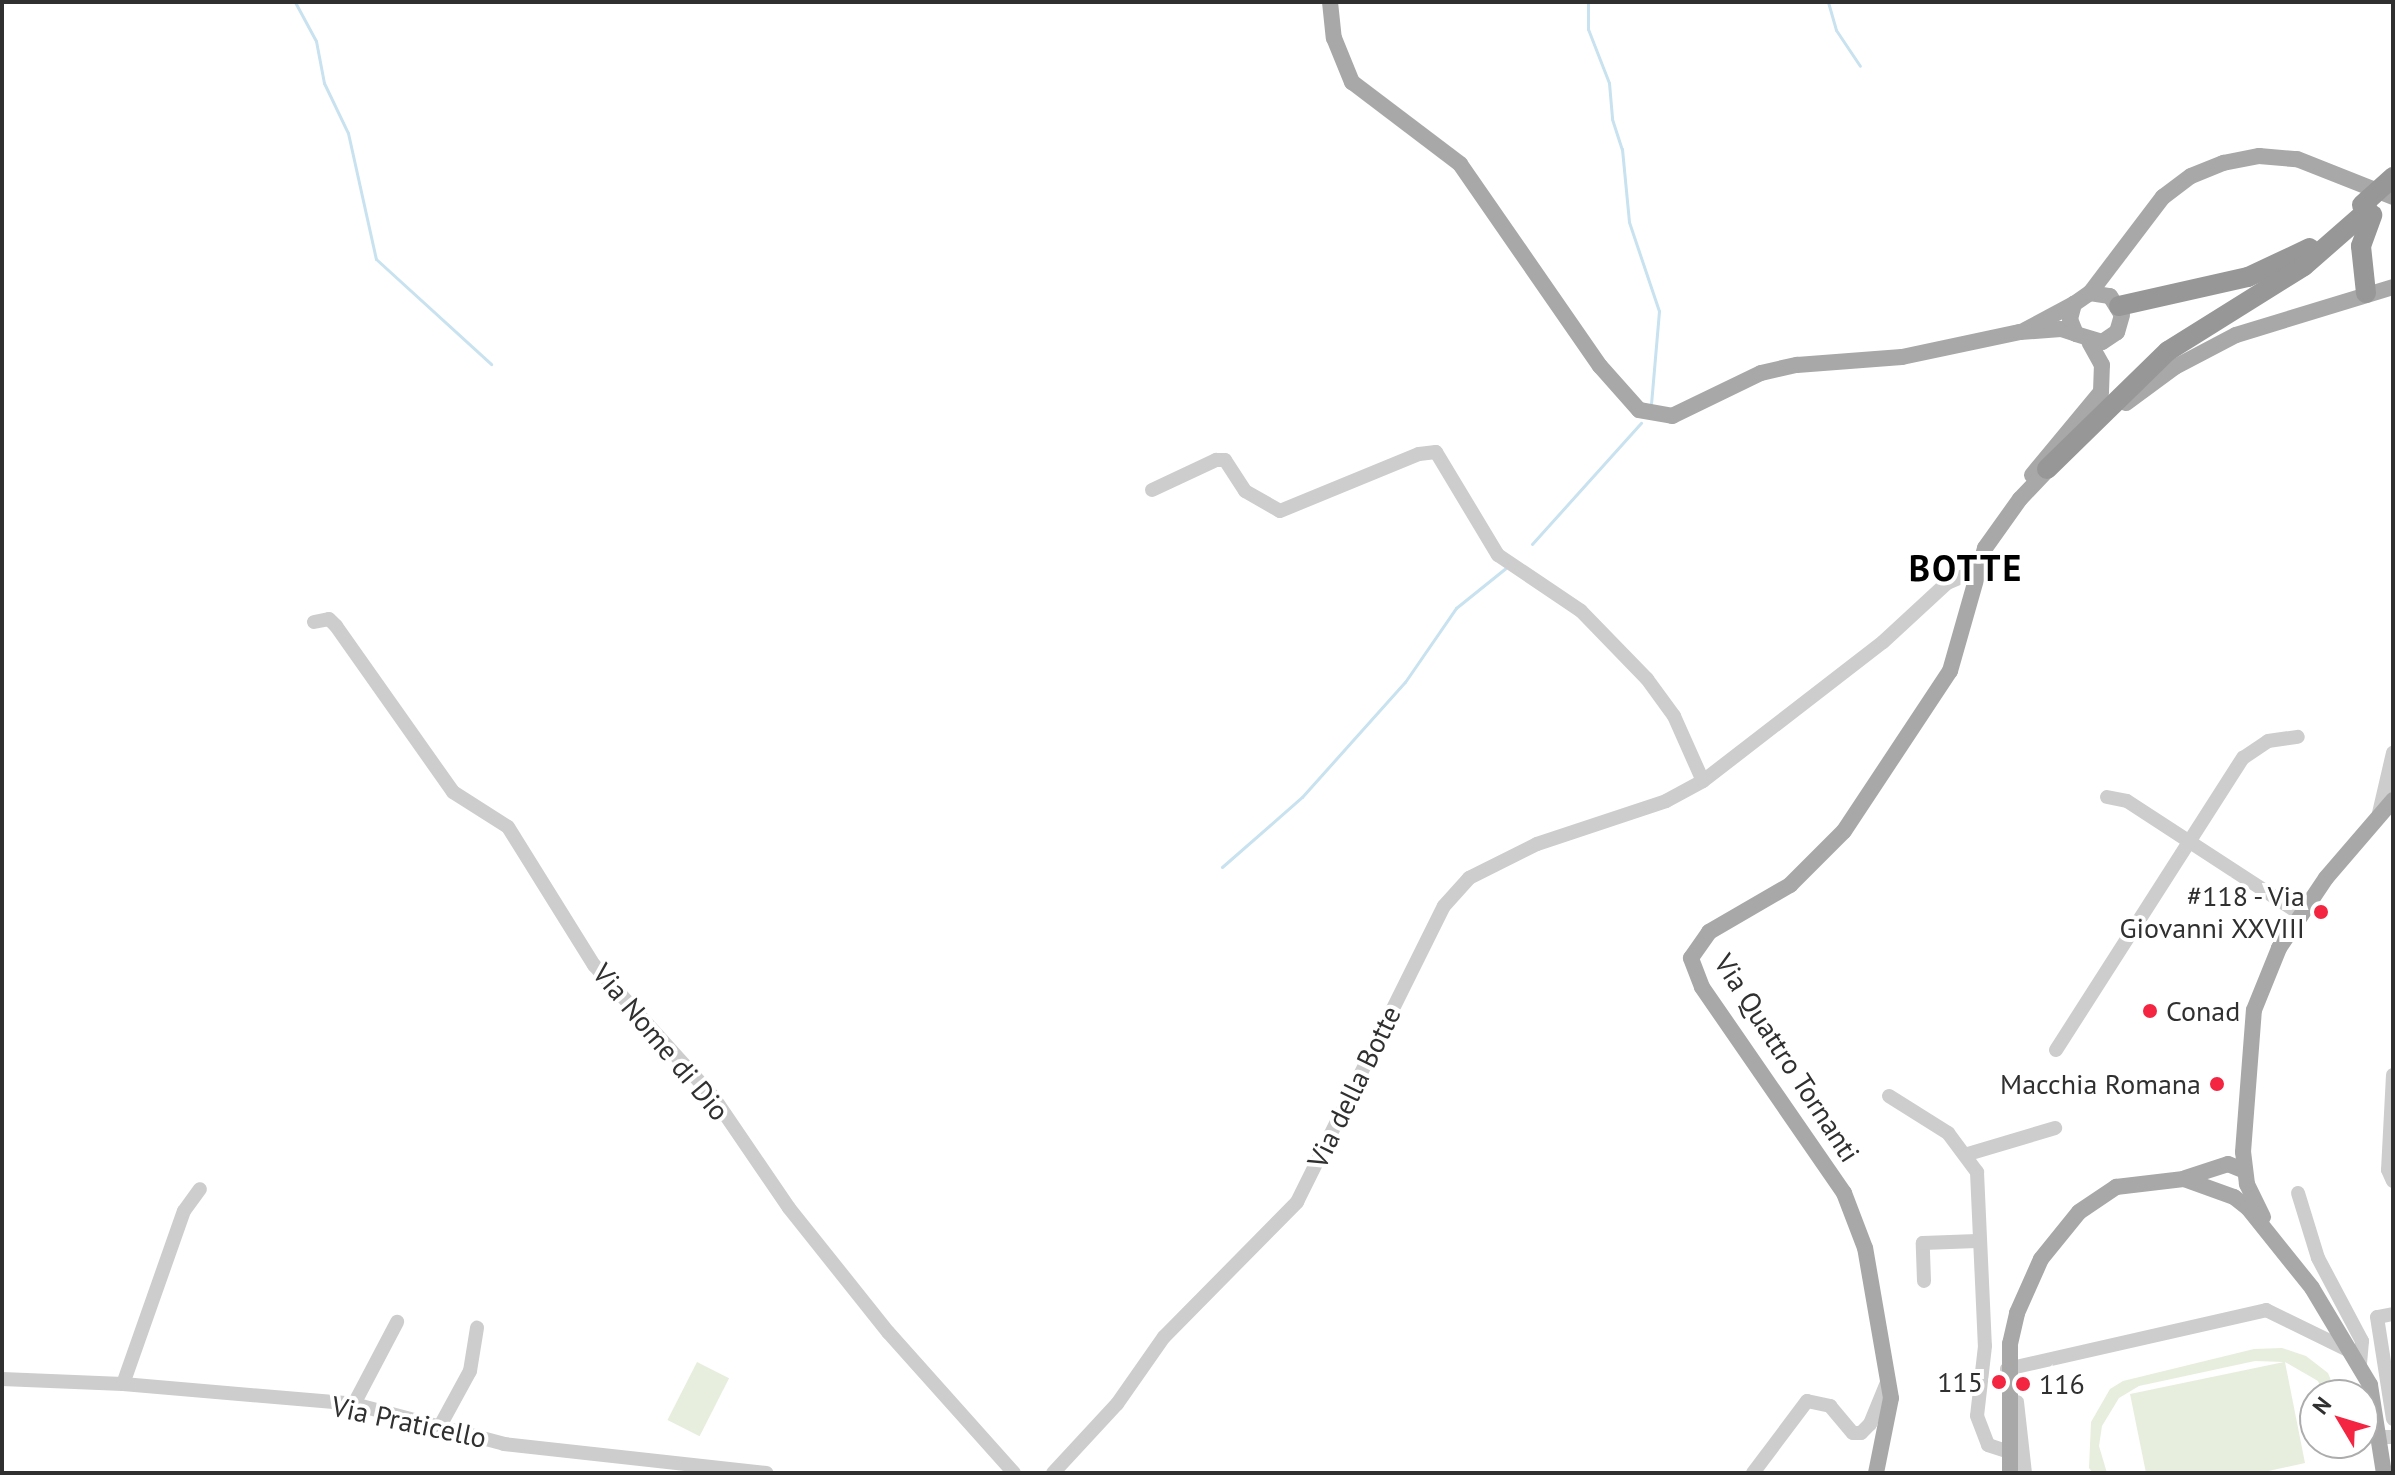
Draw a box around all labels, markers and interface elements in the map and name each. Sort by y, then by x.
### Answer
district label: BOTTE [1909,546,2023,590]
place label: #118 - Via Giovanni XXVIII [2119,879,2305,945]
marker: #118 - Via Giovanni XXVIII [2312,903,2330,921]
street label: Via Quattro Tornanti [1707,947,1867,1169]
street label: Via Nome di Dio [586,957,736,1127]
place label: Conad [2166,994,2240,1028]
street label: Via della Botte [1300,1001,1408,1173]
marker: Conad [2141,1002,2159,1020]
place label: Macchia Romana [2000,1067,2201,1101]
marker: Macchia Romana [2208,1075,2226,1093]
place label: 115 [1937,1365,1983,1399]
place label: 116 [2039,1367,2085,1401]
marker: 115 [1990,1373,2008,1391]
marker: 116 [2014,1375,2032,1393]
north arrow [2299,1379,2379,1459]
street label: Via Praticello [329,1389,489,1455]
text: N [2306,1391,2337,1420]

